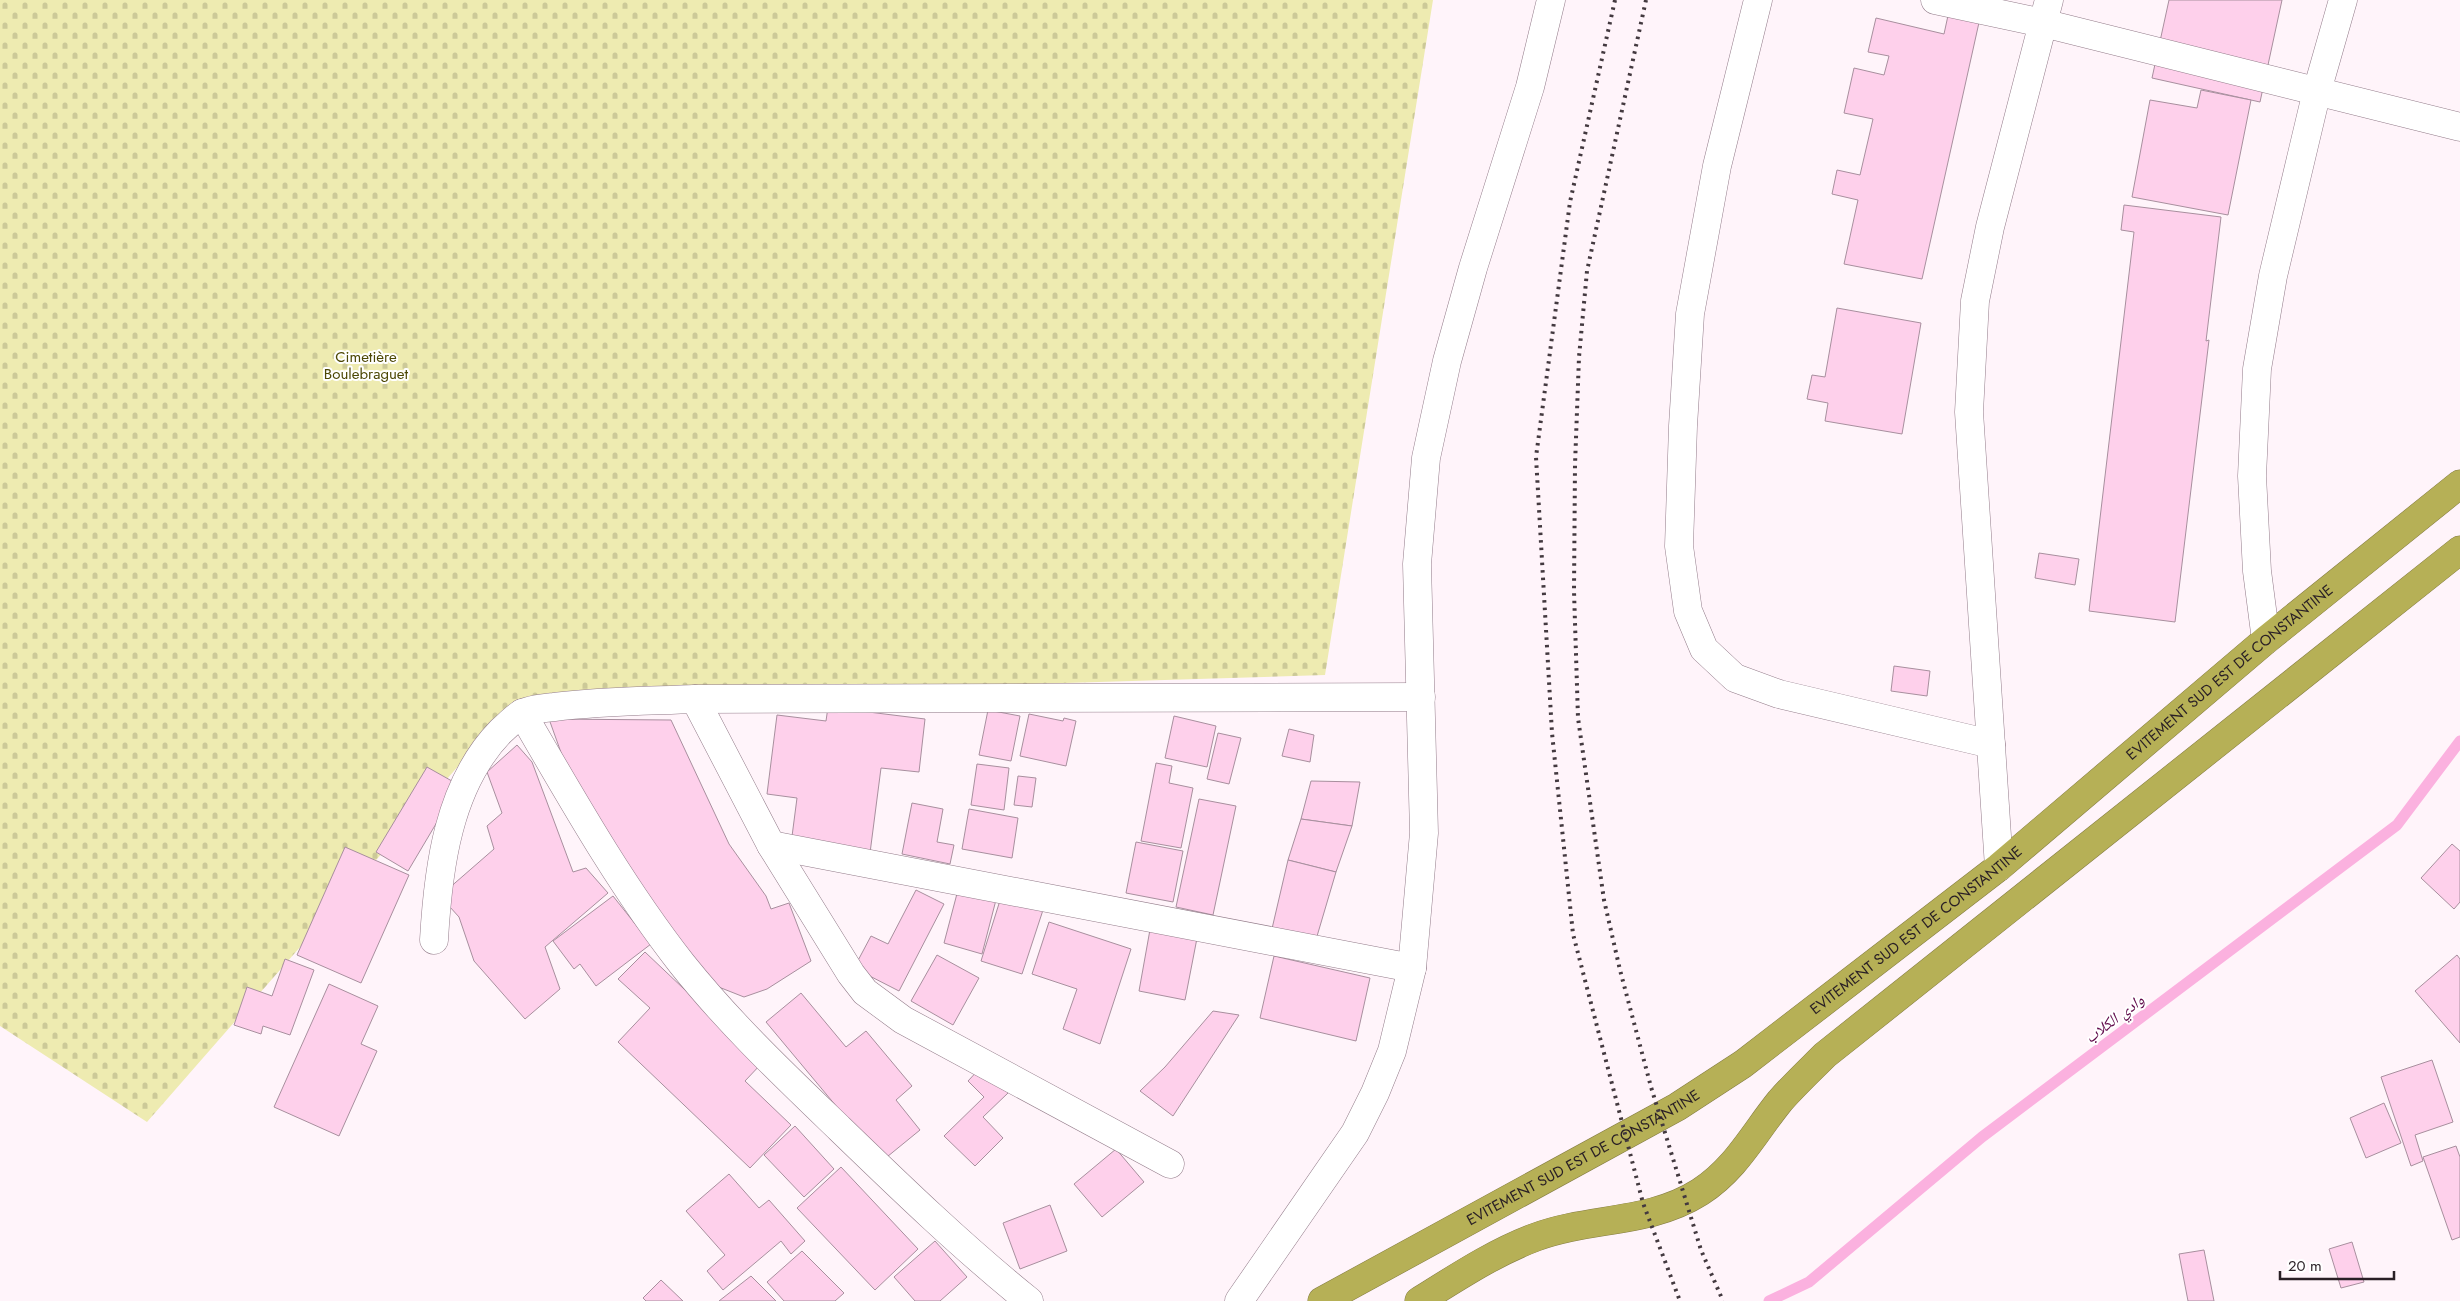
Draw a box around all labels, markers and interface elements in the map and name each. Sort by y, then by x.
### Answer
park label: Cimetière Boulebraguet [324,346,409,385]
street label: EVITEMENT SUD EST DE CONSTANTINE [2121,579,2338,765]
street label: EVITEMENT SUD EST DE CONSTANTINE [1805,841,2027,1020]
water label: وادي الكلاب [2080,988,2150,1049]
street label: EVITEMENT SUD EST DE CONSTANTINE [1463,1084,1704,1231]
scale bar [2280,1248,2394,1280]
text: 20 m [2288,1255,2322,1277]

